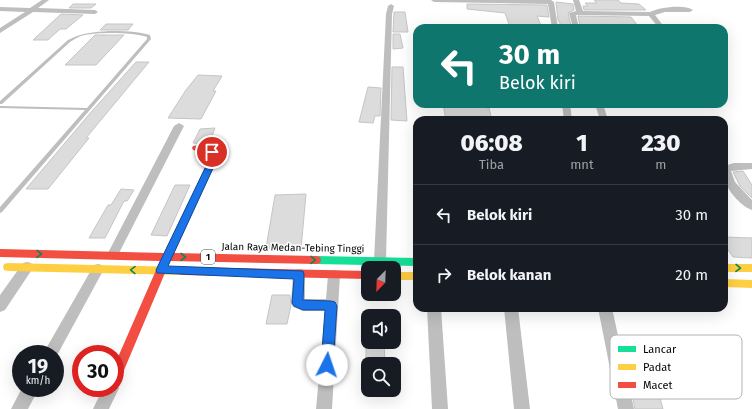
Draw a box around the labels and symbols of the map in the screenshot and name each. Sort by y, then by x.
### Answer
pin [195,135,229,169]
street label: Jalan Raya Medan-Tebing Tinggi [221,241,365,255]
one-way arrow [36,249,42,258]
road number: 1 [201,250,215,264]
one-way arrow [180,253,186,261]
one-way arrow [310,255,316,264]
north arrow [361,261,401,301]
one-way arrow [735,264,741,272]
one-way arrow [130,265,136,274]
legend [610,335,742,399]
text: Lancar [643,343,677,356]
position arrow [306,344,348,386]
speed limit sign: 30 [72,345,124,397]
text: Padat [643,361,671,374]
text: Macet [643,379,673,392]

